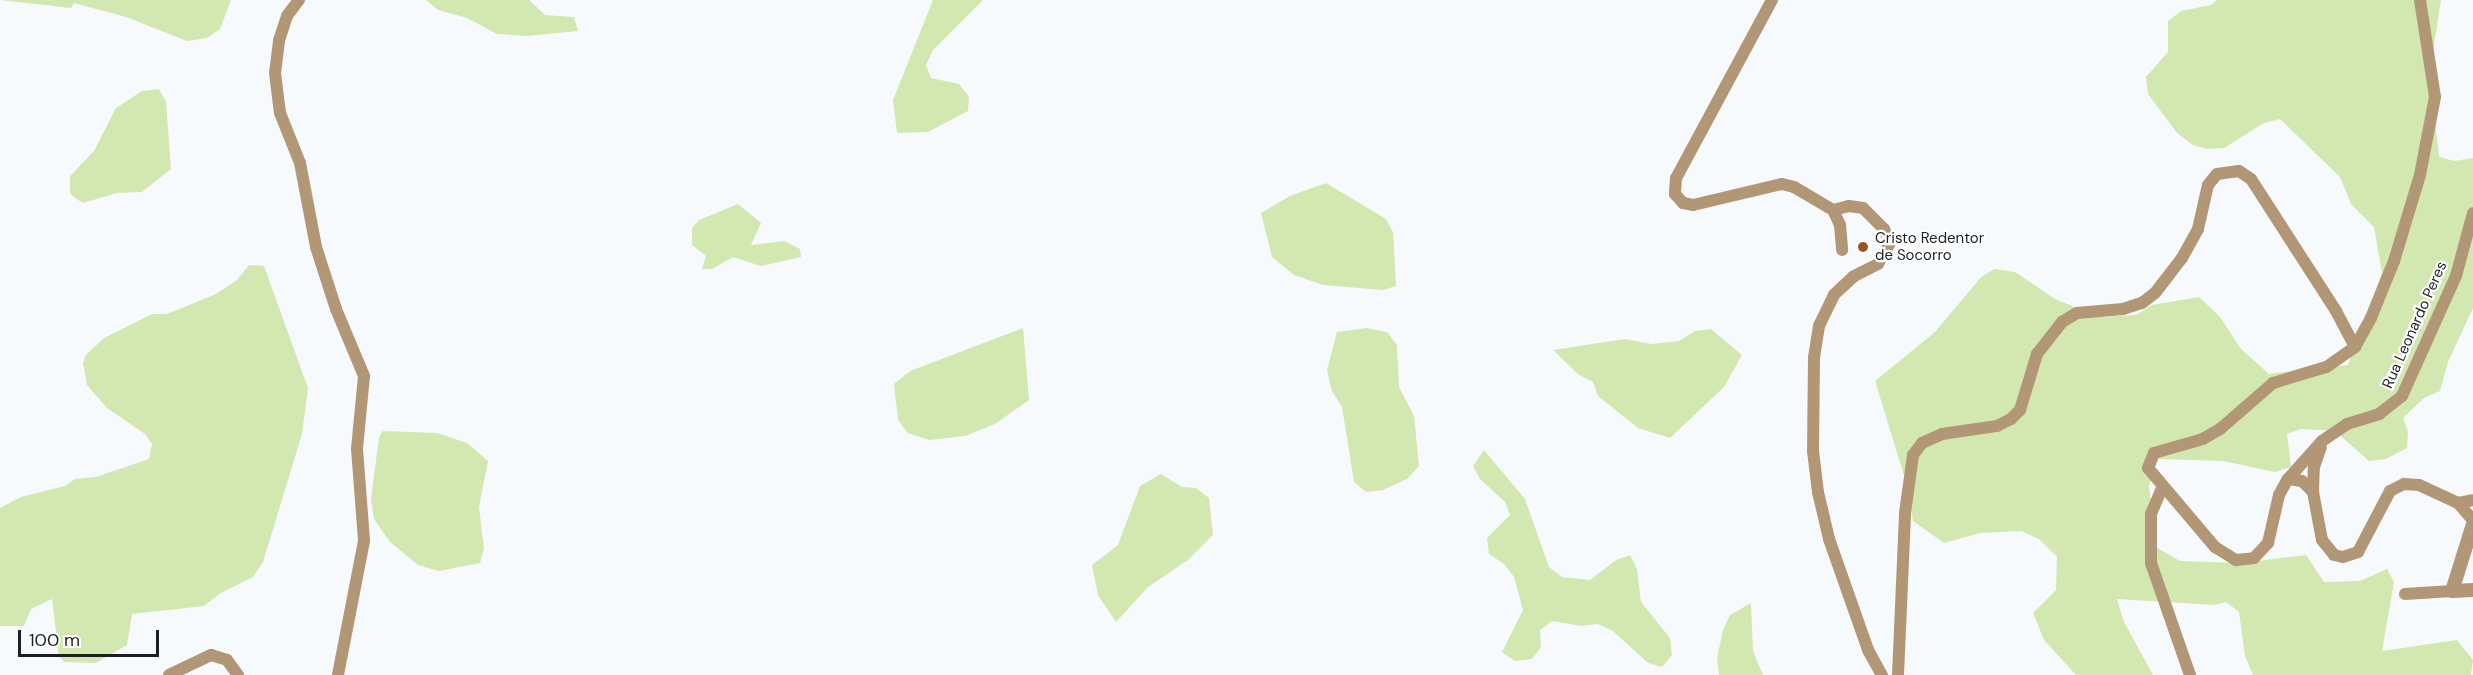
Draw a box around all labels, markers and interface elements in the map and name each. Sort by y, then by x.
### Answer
place label: Cristo Redentor de Socorro [1875,229,1984,264]
marker: Cristo Redentor de Socorro [1856,240,1870,254]
street label: Rua Leonardo Peres [2379,259,2451,391]
scale bar [21,618,162,656]
text: 100 m [29,628,80,652]

